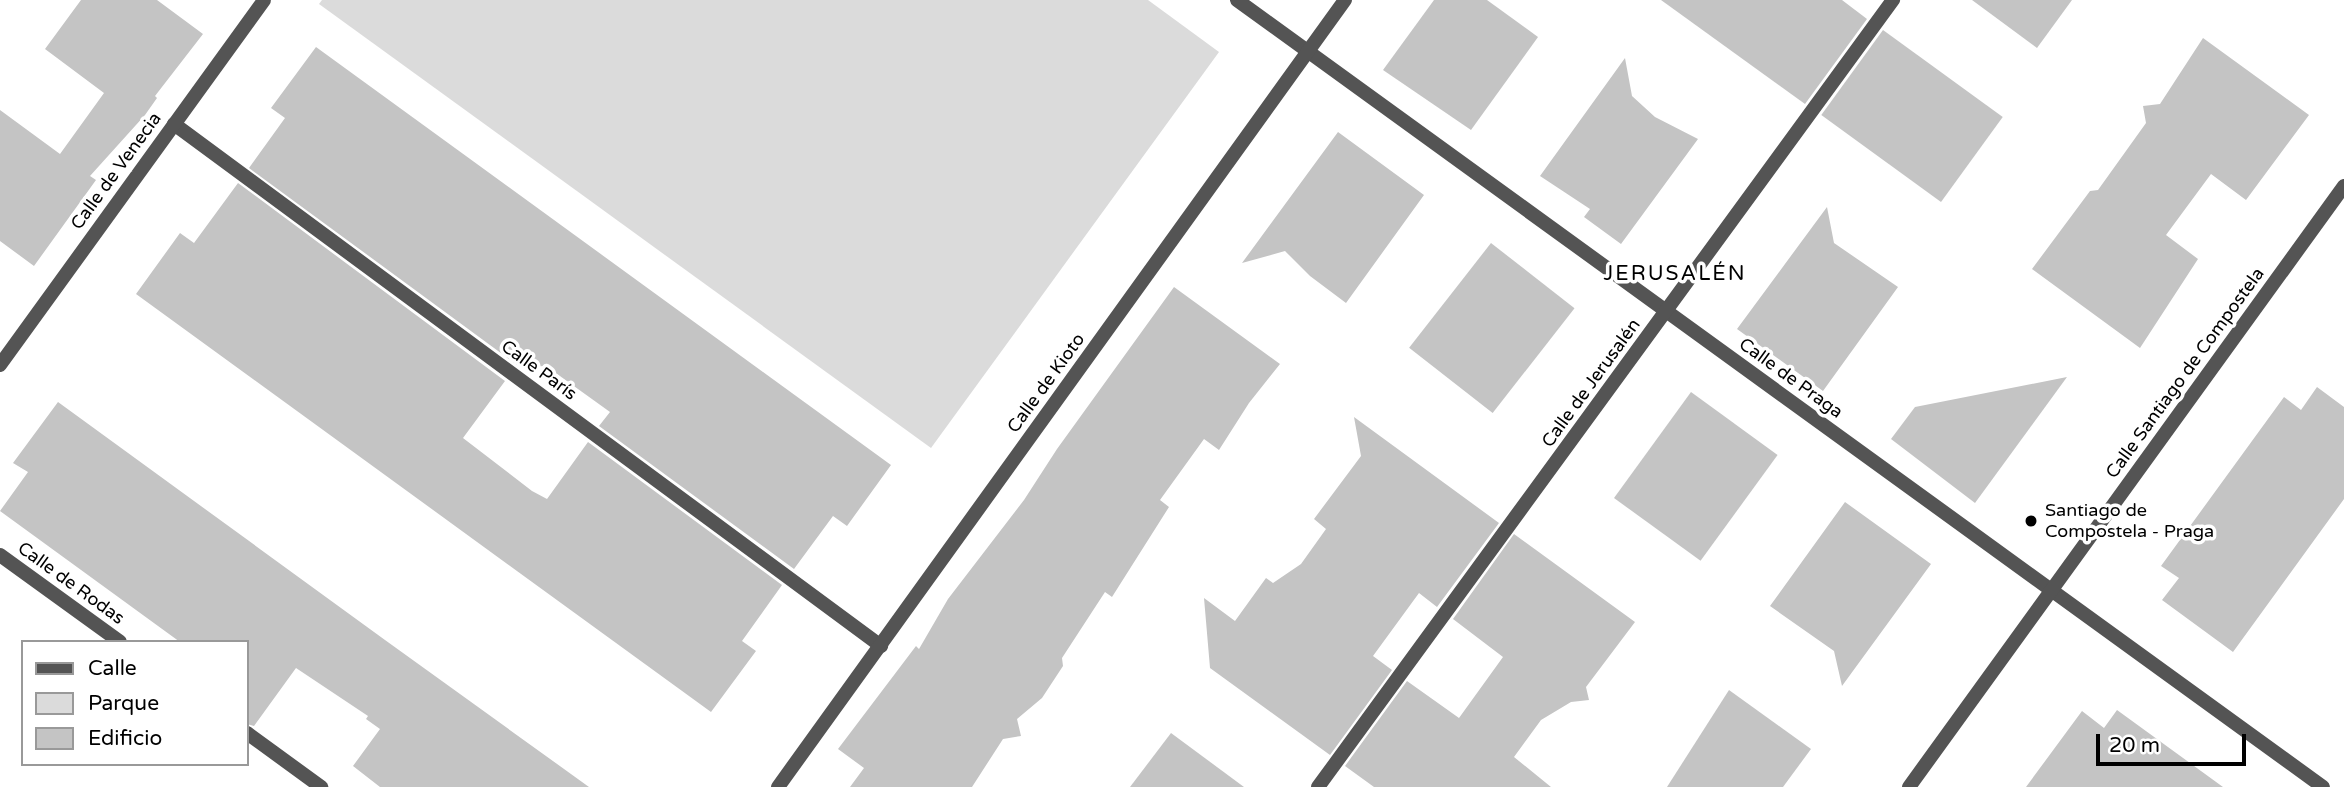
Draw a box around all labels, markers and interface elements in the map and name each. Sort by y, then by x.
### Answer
street label: Calle de Venecia [66,108,166,234]
district label: JERUSALÉN [1605,261,1745,287]
street label: Calle Santiago de Compostela [2101,263,2269,483]
street label: Calle de Jerusalén [1537,315,1645,451]
street label: Calle de Kioto [1003,329,1089,437]
street label: Calle de Praga [1735,333,1847,423]
street label: Calle París [497,335,581,405]
place label: Santiago de Compostela - Praga [2045,500,2214,542]
marker: Santiago de Compostela - Praga [2023,513,2039,529]
street label: Calle de Rodas [13,537,129,629]
legend [21,640,248,766]
text: Calle [88,656,137,681]
text: Parque [88,691,159,716]
scale bar [2099,720,2250,764]
text: Edificio [88,726,162,751]
text: 20 m [2109,733,2160,758]

